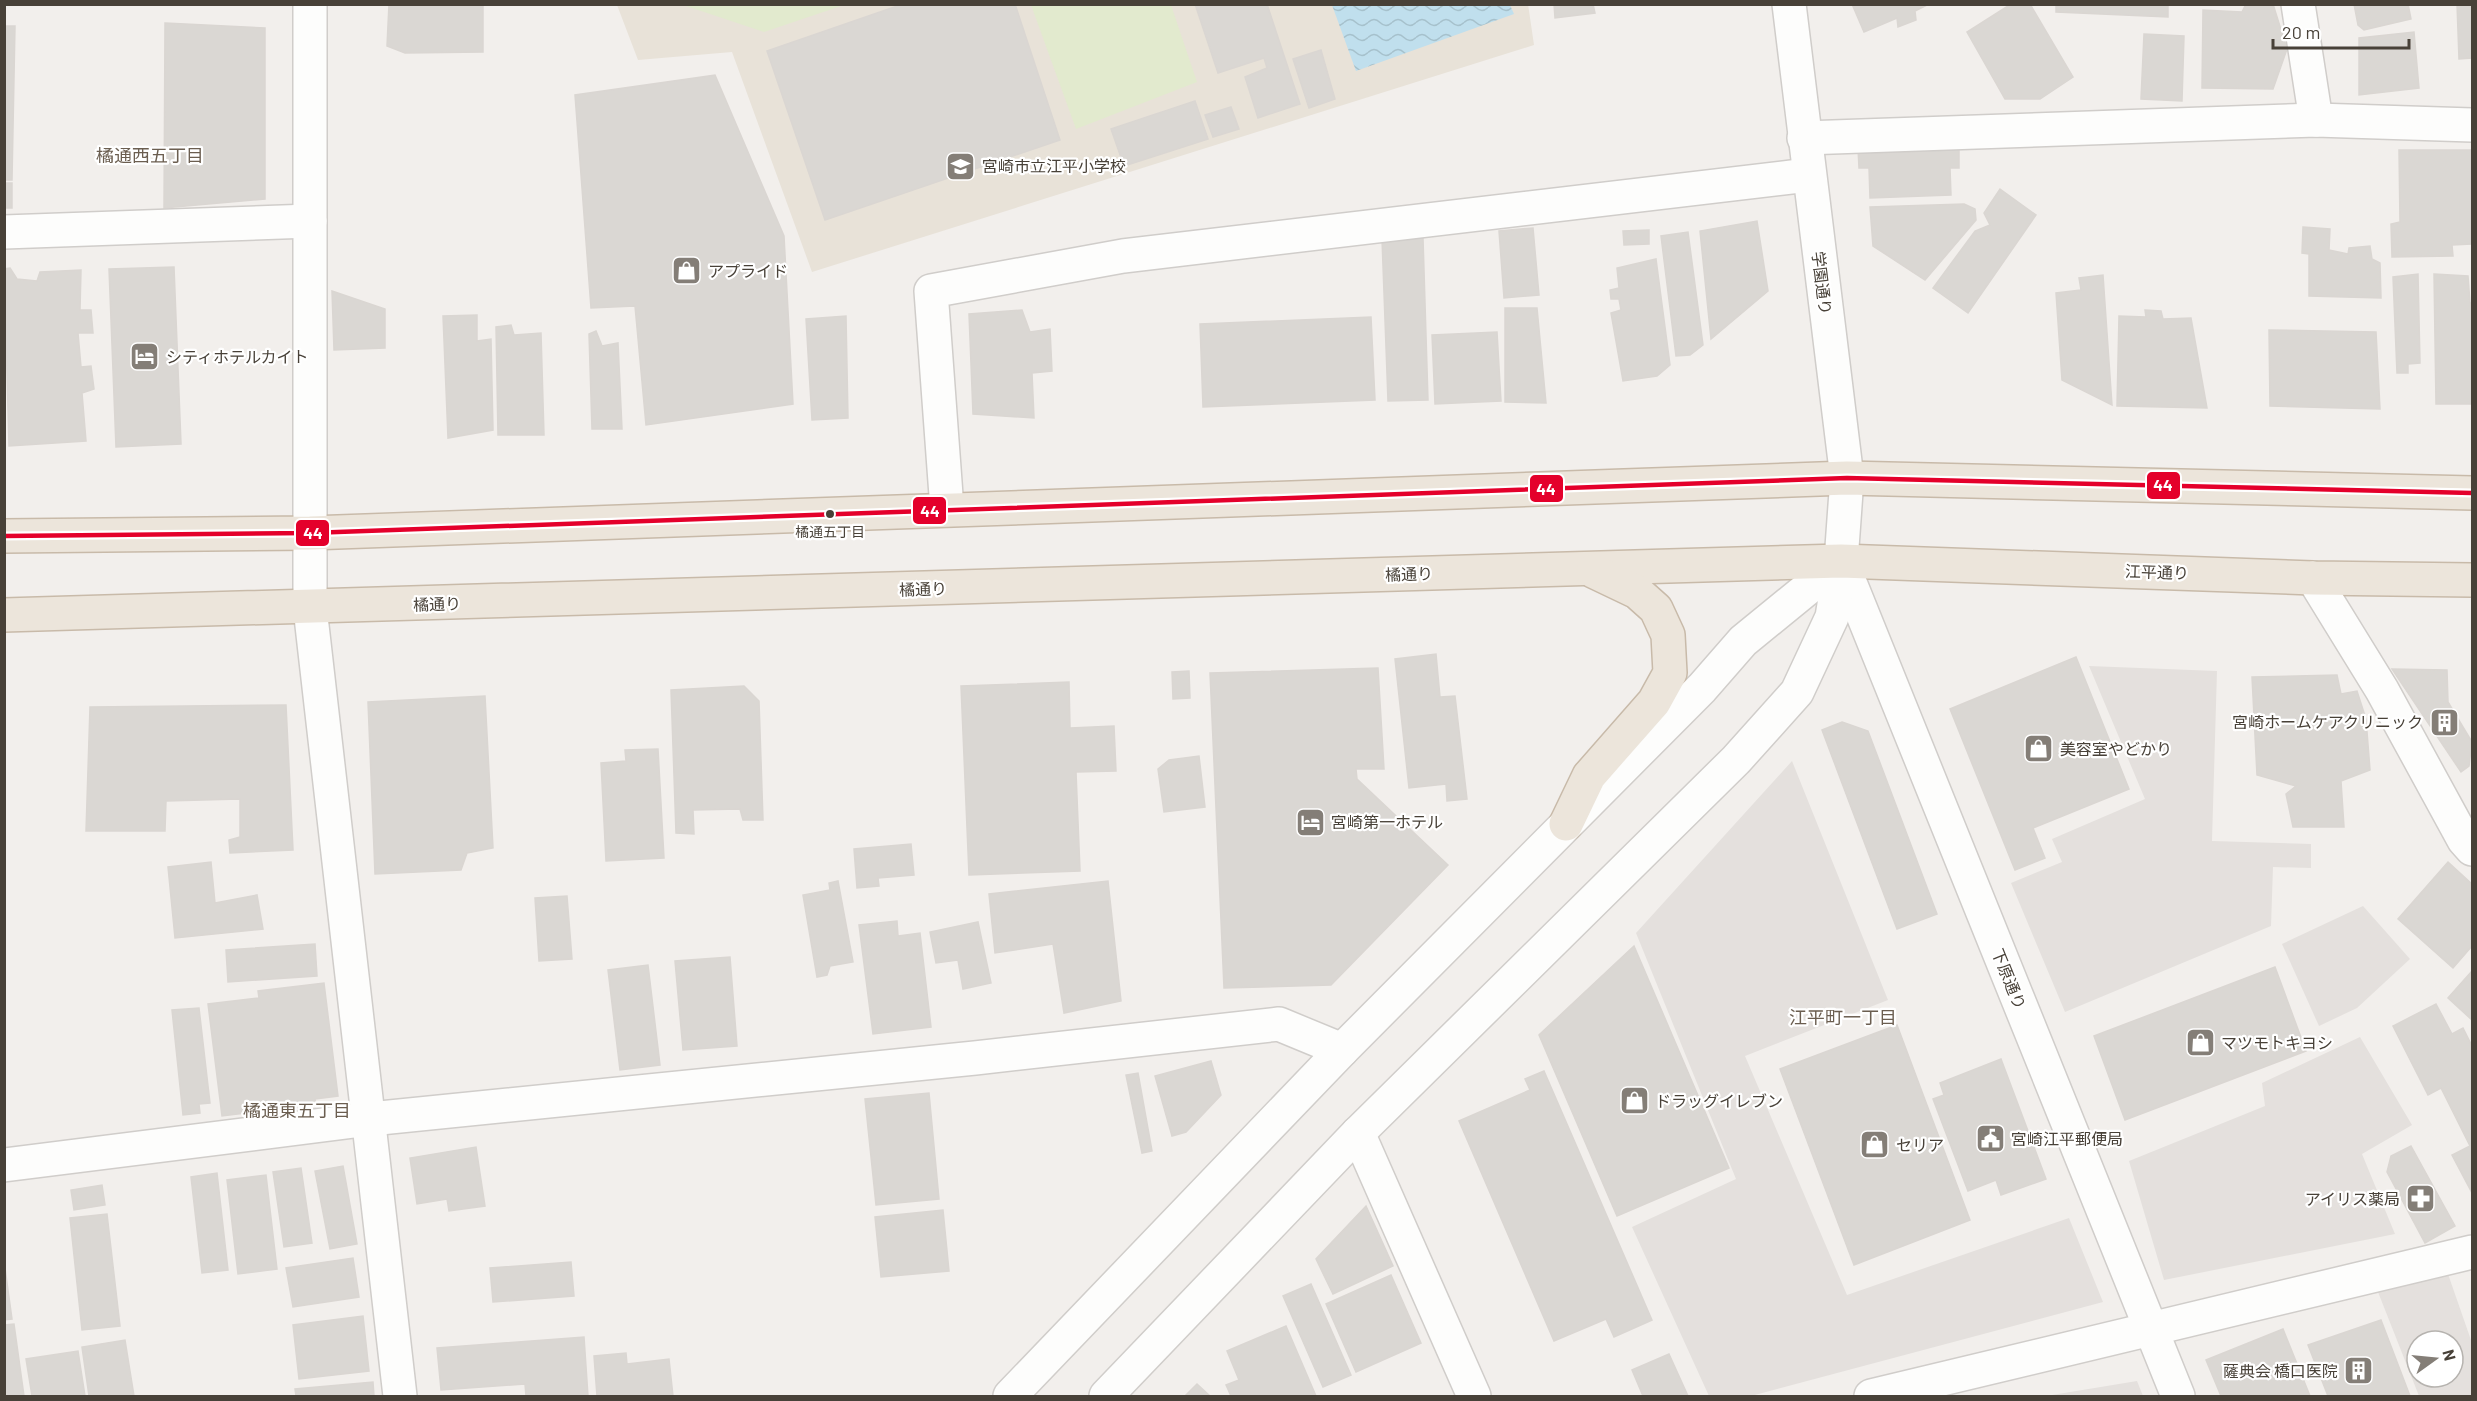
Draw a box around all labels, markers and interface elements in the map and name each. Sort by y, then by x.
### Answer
scale bar [2273,12,2410,50]
text: 20 m [2282,21,2320,43]
district label: 橘通西五丁目 [96,144,204,166]
school or university icon: 宮崎市立江平小学校 [945,150,977,182]
place label: 宮崎市立江平小学校 [982,156,1126,175]
street label: 学園通り [1809,250,1836,316]
shop icon: アプライド [671,255,703,287]
place label: アプライド [708,261,788,280]
hotel icon: シティホテルカイト [129,341,161,373]
place label: シティホテルカイト [166,347,309,366]
line badge: 44 [2146,471,2181,500]
line badge: 44 [1529,474,1564,503]
text: 44 [2153,475,2173,494]
text: 44 [1536,479,1556,498]
line badge: 44 [912,496,947,525]
text: 44 [920,501,940,520]
marker: 橘通五丁目 [824,508,836,520]
line badge: 44 [295,519,330,547]
text: 44 [303,523,323,542]
place label: 橘通五丁目 [795,523,865,540]
street label: 江平通り [2125,561,2189,582]
street label: 橘通り [1385,563,1433,584]
street label: 橘通り [899,578,947,599]
street label: 橘通り [413,593,461,614]
building icon: 宮崎ホームケアクリニック [2428,706,2460,738]
place label: 宮崎ホームケアクリニック [2232,712,2423,731]
shop icon: 美容室やどかり [2023,733,2055,765]
place label: 美容室やどかり [2060,739,2172,758]
hotel icon: 宮崎第一ホテル [1294,806,1326,838]
place label: 宮崎第一ホテル [1331,812,1443,831]
street label: 下原通り [1989,946,2030,1012]
district label: 江平町一丁目 [1789,1006,1897,1028]
shop icon: マツモトキヨシ [2184,1027,2216,1059]
place label: マツモトキヨシ [2221,1033,2333,1052]
shop icon: ドラッグイレブン [1618,1085,1650,1117]
place label: ドラッグイレブン [1655,1091,1783,1110]
district label: 橘通東五丁目 [243,1099,351,1121]
public building icon: 宮崎江平郵便局 [1974,1123,2006,1155]
shop icon: セリア [1859,1129,1891,1161]
place label: 宮崎江平郵便局 [2011,1129,2123,1148]
place label: セリア [1896,1135,1944,1154]
pharmacy icon: アイリス薬局 [2405,1183,2437,1215]
place label: アイリス薬局 [2305,1189,2400,1208]
north arrow [2405,1329,2465,1389]
text: N [2439,1347,2461,1363]
building icon: 薩典会 橋口医院 [2343,1355,2375,1387]
place label: 薩典会 橋口医院 [2223,1361,2338,1380]

